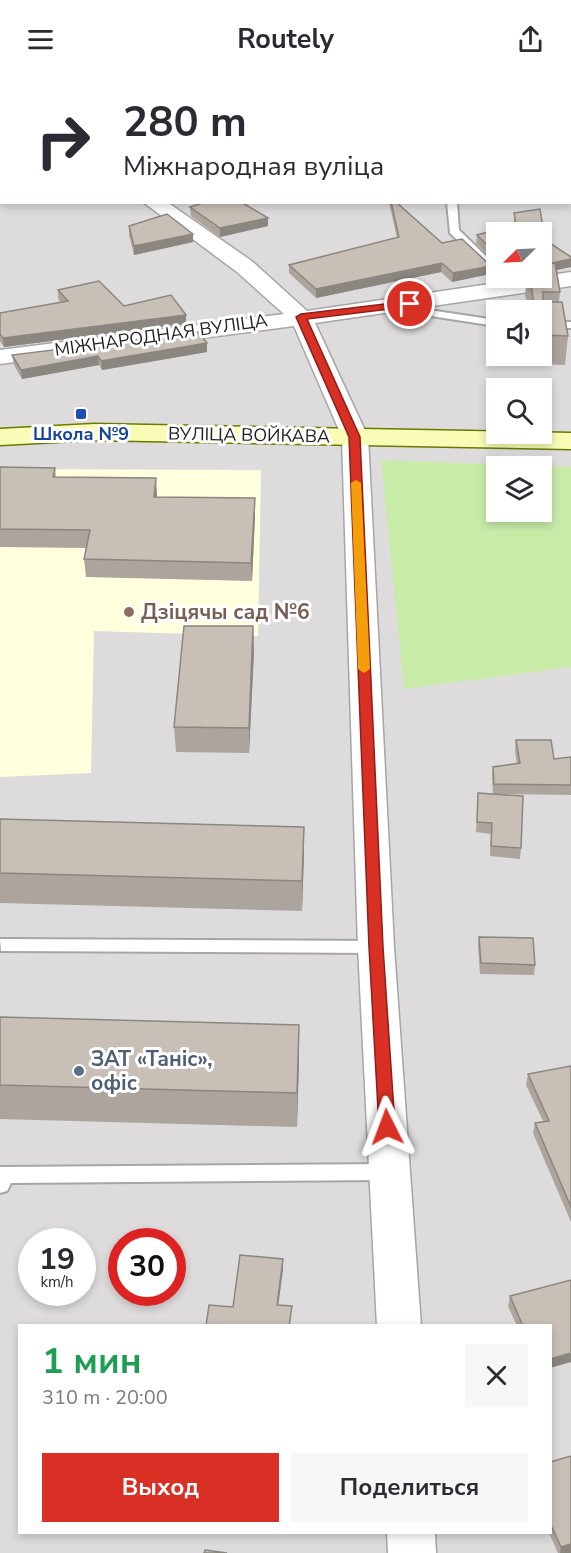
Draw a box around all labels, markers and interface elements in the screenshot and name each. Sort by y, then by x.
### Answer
text: Routely [237,21,334,58]
icon: menu [24,23,57,56]
icon: share [514,23,547,56]
text: 280 m [123,94,247,151]
icon: right [24,102,102,180]
text: Міжнародная вуліца [123,148,384,185]
north arrow [486,222,552,288]
map controls [486,222,552,522]
pin [384,278,435,329]
icon: arrive [393,287,426,320]
button: sound [486,300,552,366]
street label: МІЖНАРОДНАЯ ВУЛІЦА [53,308,269,362]
button: search [486,378,552,444]
marker: Школа №9 [74,407,88,421]
place label: Школа №9 [33,422,129,446]
street label: ВУЛІЦА ВОЙКАВА [168,422,330,448]
button: layers [486,456,552,522]
place label: Дзіцячы сад №6 [141,598,310,626]
marker: Дзіцячы сад №6 [122,605,136,619]
place label: ЗАТ «Таніс», офіс [91,1045,213,1097]
marker: ЗАТ «Таніс», офіс [72,1064,86,1078]
position arrow [355,1095,419,1159]
speed limit sign: 30 [108,1228,186,1306]
text: 19 [39,1239,75,1280]
text: km/h [40,1272,74,1292]
text: 1 мин [42,1337,142,1386]
button: close [465,1344,528,1407]
text: 310 m · 20:00 [42,1384,168,1411]
button: Выход [42,1453,279,1522]
button: Поделиться [291,1453,528,1522]

